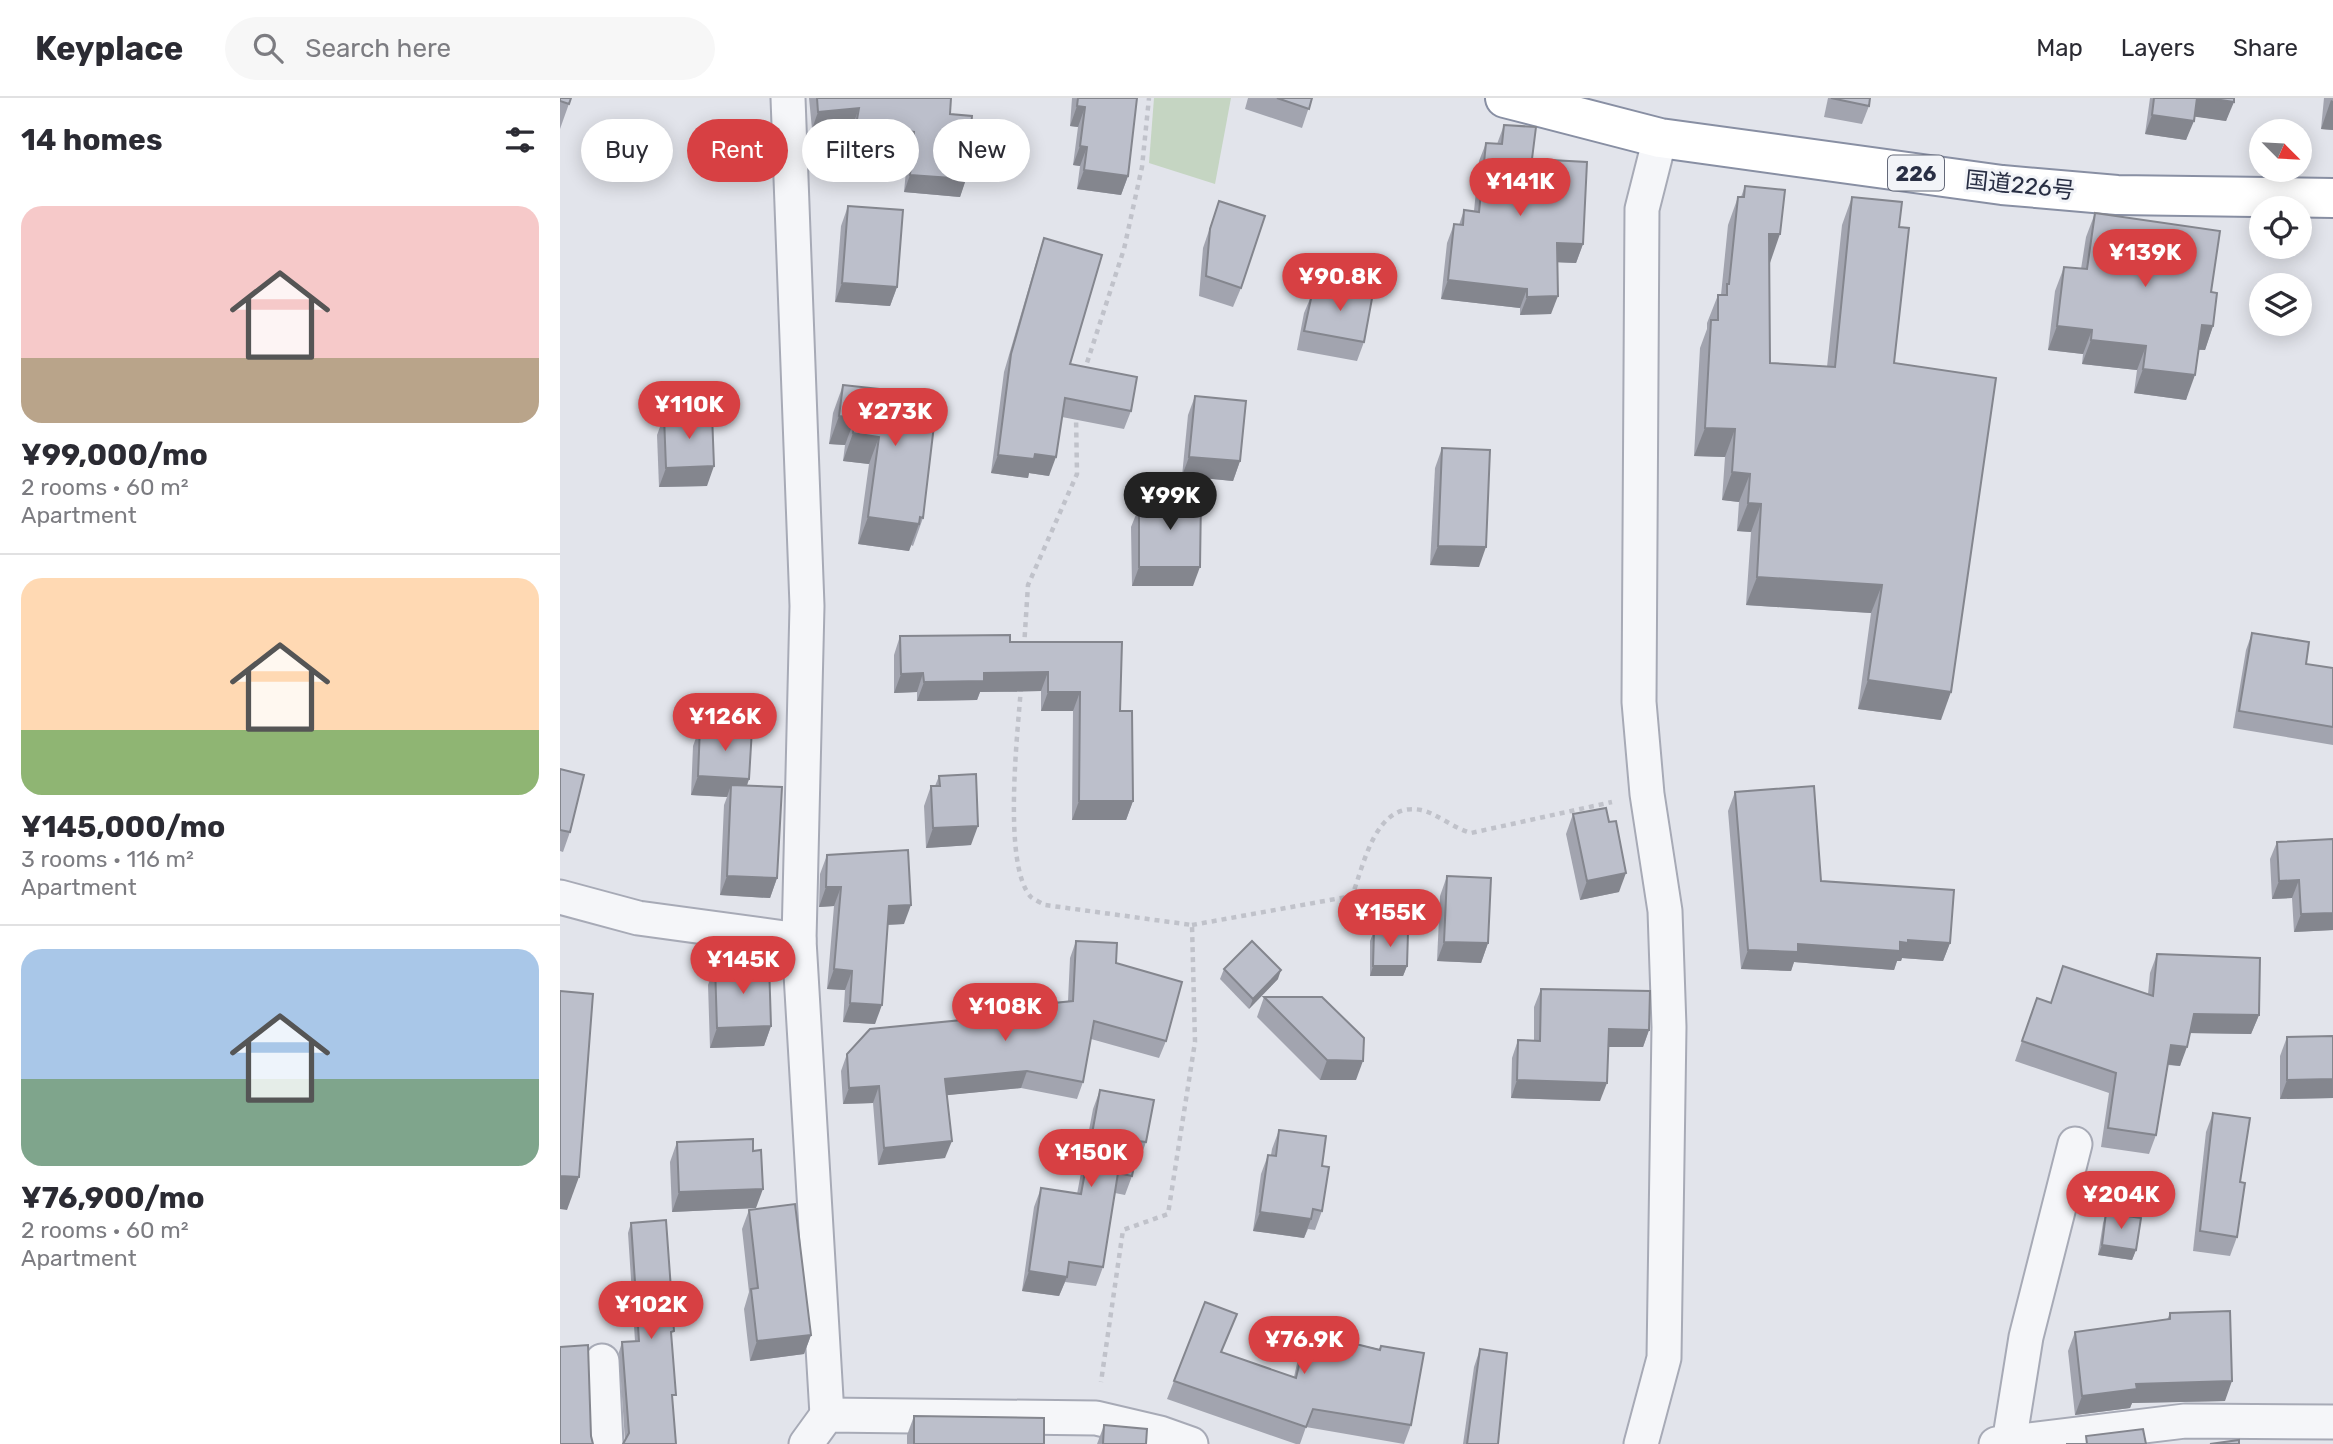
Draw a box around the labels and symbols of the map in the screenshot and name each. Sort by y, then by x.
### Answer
north arrow [2249,119,2312,182]
road number: 226 [1888,155,1944,190]
pin: ¥141K [1471,158,1569,218]
street label: 国道226号 [1964,165,2076,205]
pin: ¥139K [2096,230,2194,289]
pin: ¥90.8K [1283,254,1397,313]
pin: ¥110K [640,382,738,441]
pin: ¥273K [846,388,944,448]
pin: ¥99K [1129,472,1211,532]
pin: ¥126K [676,694,774,753]
pin: ¥155K [1341,890,1439,949]
pin: ¥145K [694,936,792,996]
pin: ¥108K [956,984,1054,1043]
pin: ¥150K [1042,1130,1140,1189]
pin: ¥204K [2072,1172,2170,1231]
pin: ¥102K [602,1282,700,1341]
pin: ¥76.9K [1247,1316,1361,1376]

